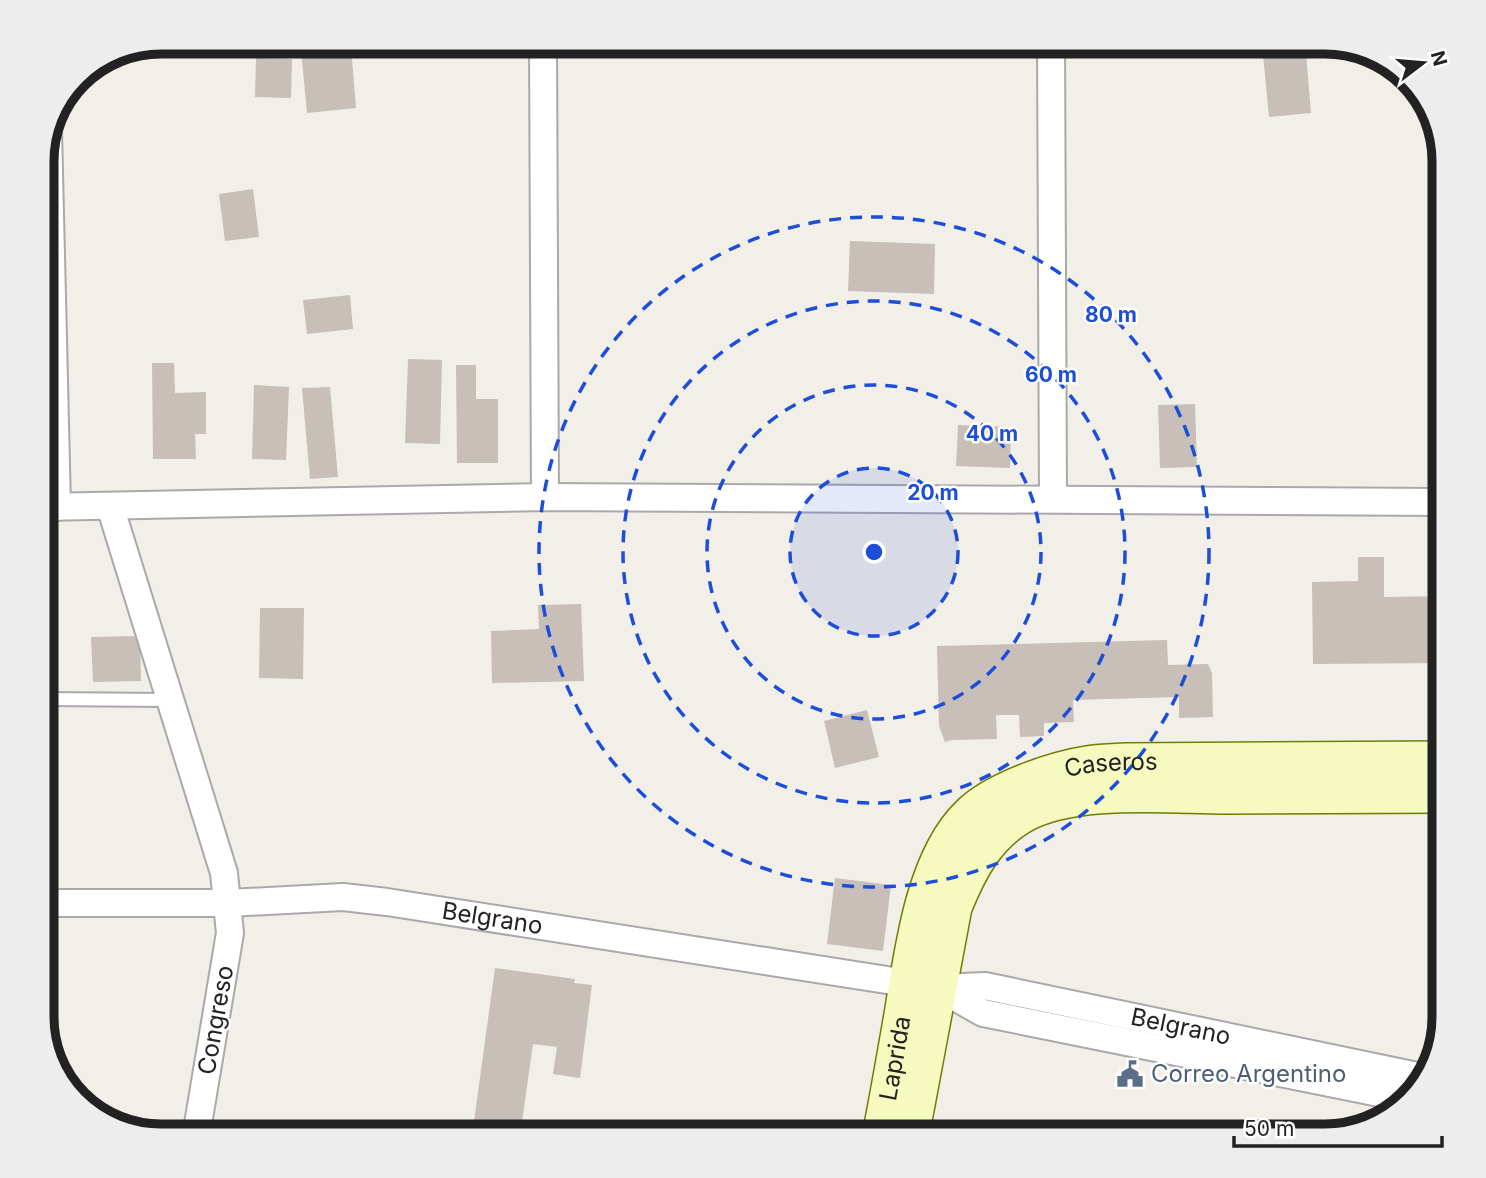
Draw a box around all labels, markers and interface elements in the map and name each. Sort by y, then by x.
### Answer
north arrow [1388,28,1458,98]
text: N [1426,48,1452,69]
text: 80 m [1085,302,1137,327]
text: 60 m [1025,362,1077,387]
text: 40 m [966,421,1018,446]
text: 20 m [907,480,959,505]
centre of rings [862,540,886,564]
street label: Caseros [1061,747,1158,783]
street label: Belgrano [440,896,545,940]
street label: Congreso [192,963,239,1077]
street label: Belgrano [1128,1002,1233,1051]
street label: Laprida [873,1014,917,1103]
public building icon: Correo Argentino [1115,1059,1145,1089]
place label: Correo Argentino [1151,1059,1346,1088]
scale bar [1234,1104,1442,1148]
text: 50 m [1244,1116,1294,1141]

